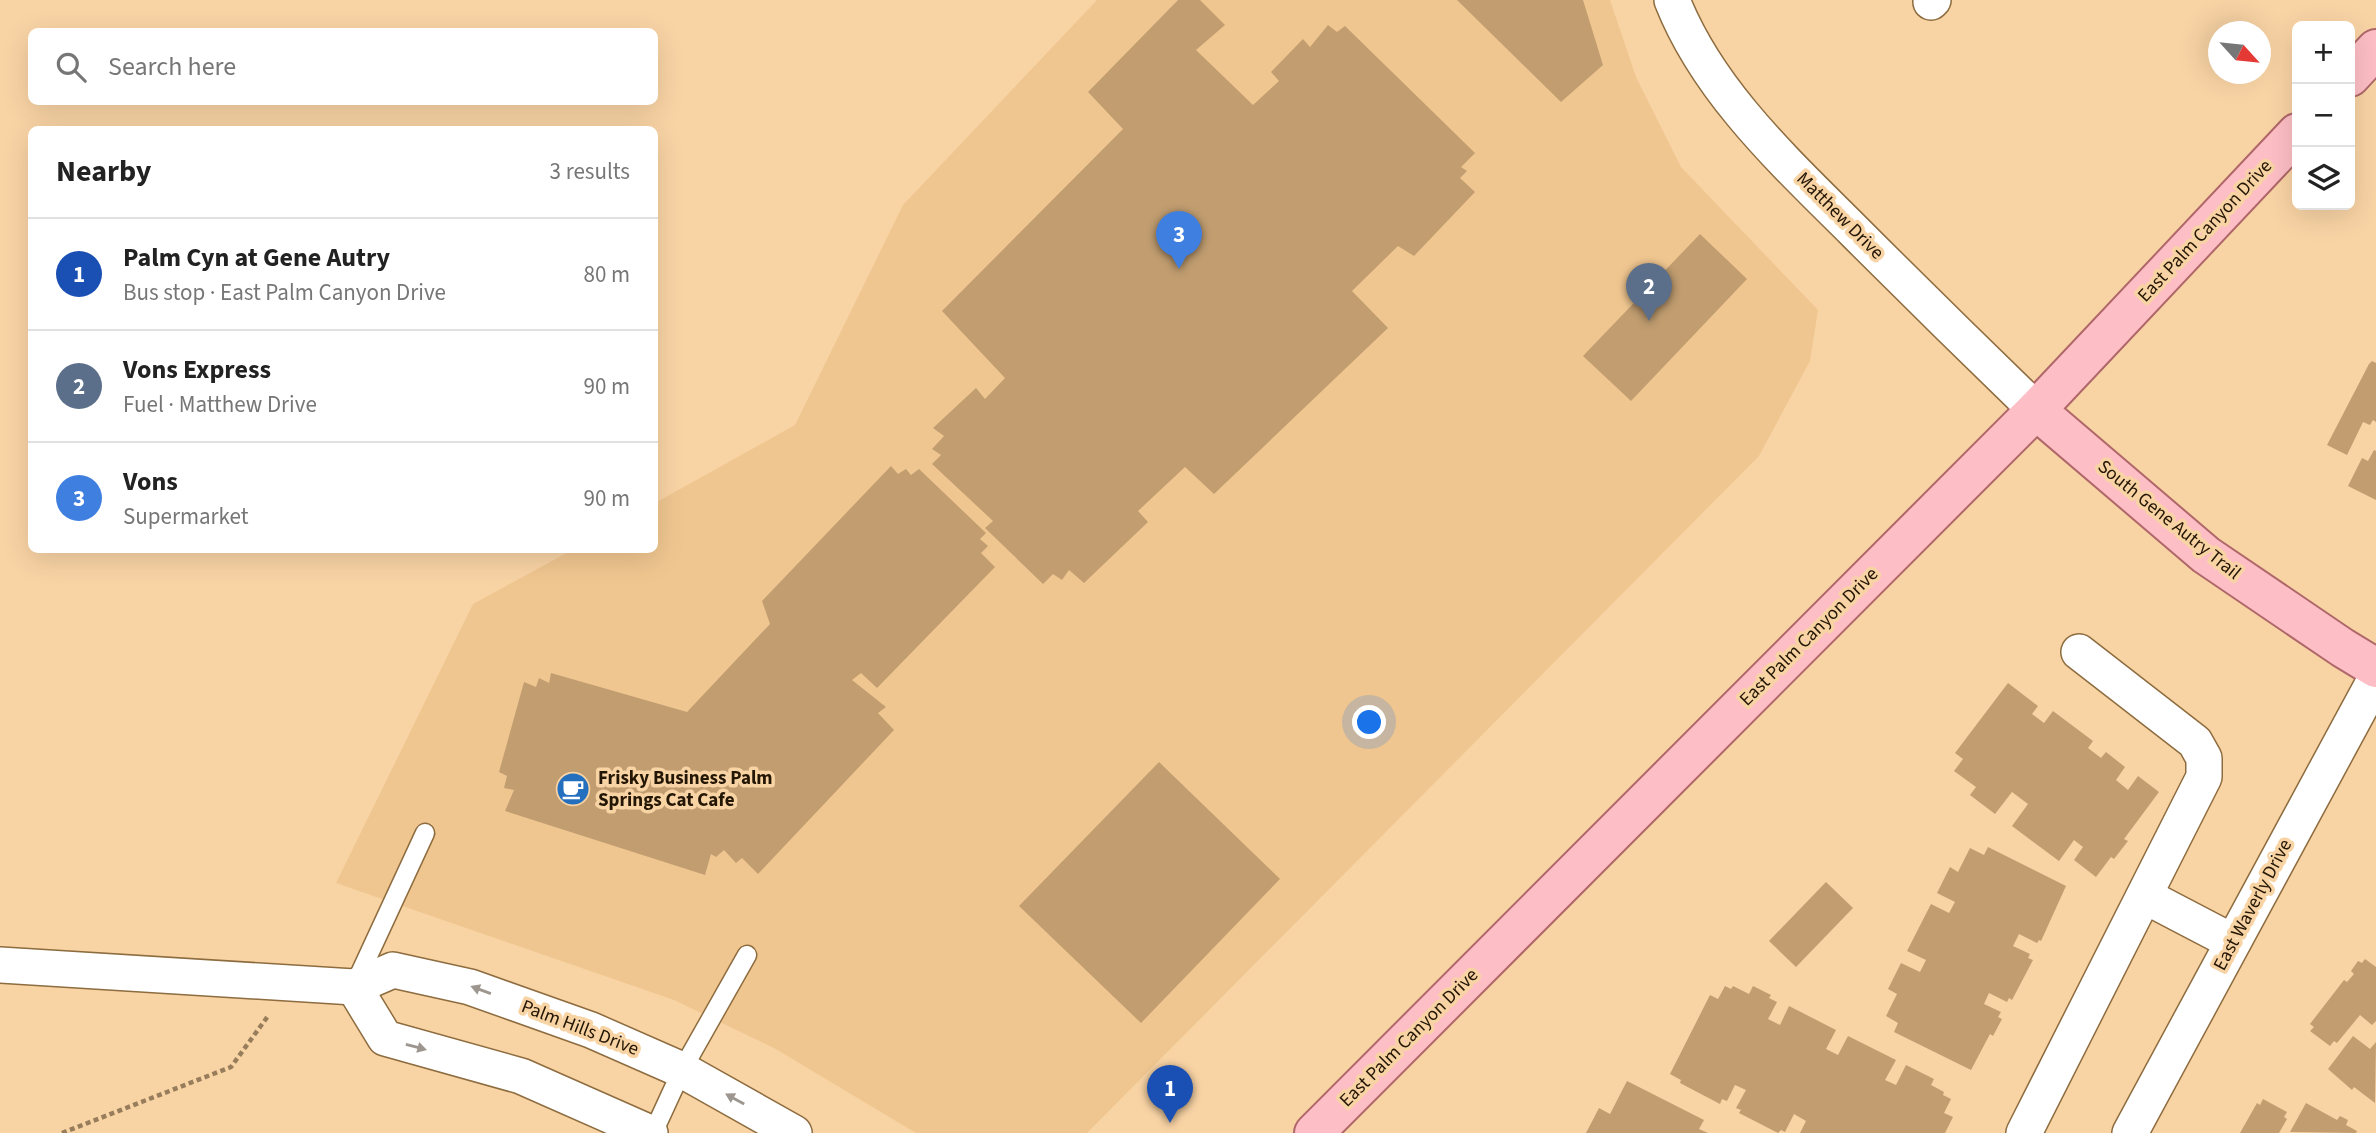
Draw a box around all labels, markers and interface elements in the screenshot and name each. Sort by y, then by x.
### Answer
north arrow [2208,21,2271,84]
map controls [2292,21,2355,210]
button: + [2292,21,2355,84]
search box [28,28,658,105]
icon: search [52,48,90,86]
text: Search here [108,48,236,85]
button: − [2292,84,2355,147]
button: layers [2292,147,2355,210]
text: Nearby [56,150,151,193]
street label: East Palm Canyon Drive [2131,154,2279,308]
text: 3 results [550,155,630,188]
street label: Matthew Drive [1790,166,1890,266]
pin: 3 [1156,211,1202,269]
text: Palm Cyn at Gene Autry [123,239,390,276]
text: 1 [73,258,85,291]
text: 80 m [583,258,630,291]
pin: 2 [1626,263,1672,321]
text: Bus stop · East Palm Canyon Drive [123,276,446,309]
text: Vons Express [123,351,271,388]
text: 2 [73,370,85,403]
text: 90 m [583,370,630,403]
text: Fuel · Matthew Drive [123,388,317,421]
street label: South Gene Autry Trail [2092,454,2247,586]
text: Vons [123,463,178,500]
text: 3 [73,482,85,515]
text: 90 m [583,482,630,515]
text: Supermarket [123,500,249,533]
street label: East Palm Canyon Drive [1733,561,1885,713]
your location [1352,705,1386,739]
place label: Frisky Business Palm Springs Cat Cafe [598,765,773,814]
cafe icon: Frisky Business Palm Springs Cat Cafe [554,770,592,808]
street label: East Waverly Drive [2207,835,2299,975]
street label: East Palm Canyon Drive [1333,962,1485,1114]
one-way arrow [470,985,491,996]
street label: Palm Hills Drive [517,993,643,1063]
one-way arrow [406,1042,428,1053]
pin: 1 [1147,1065,1193,1123]
one-way arrow [725,1093,744,1105]

